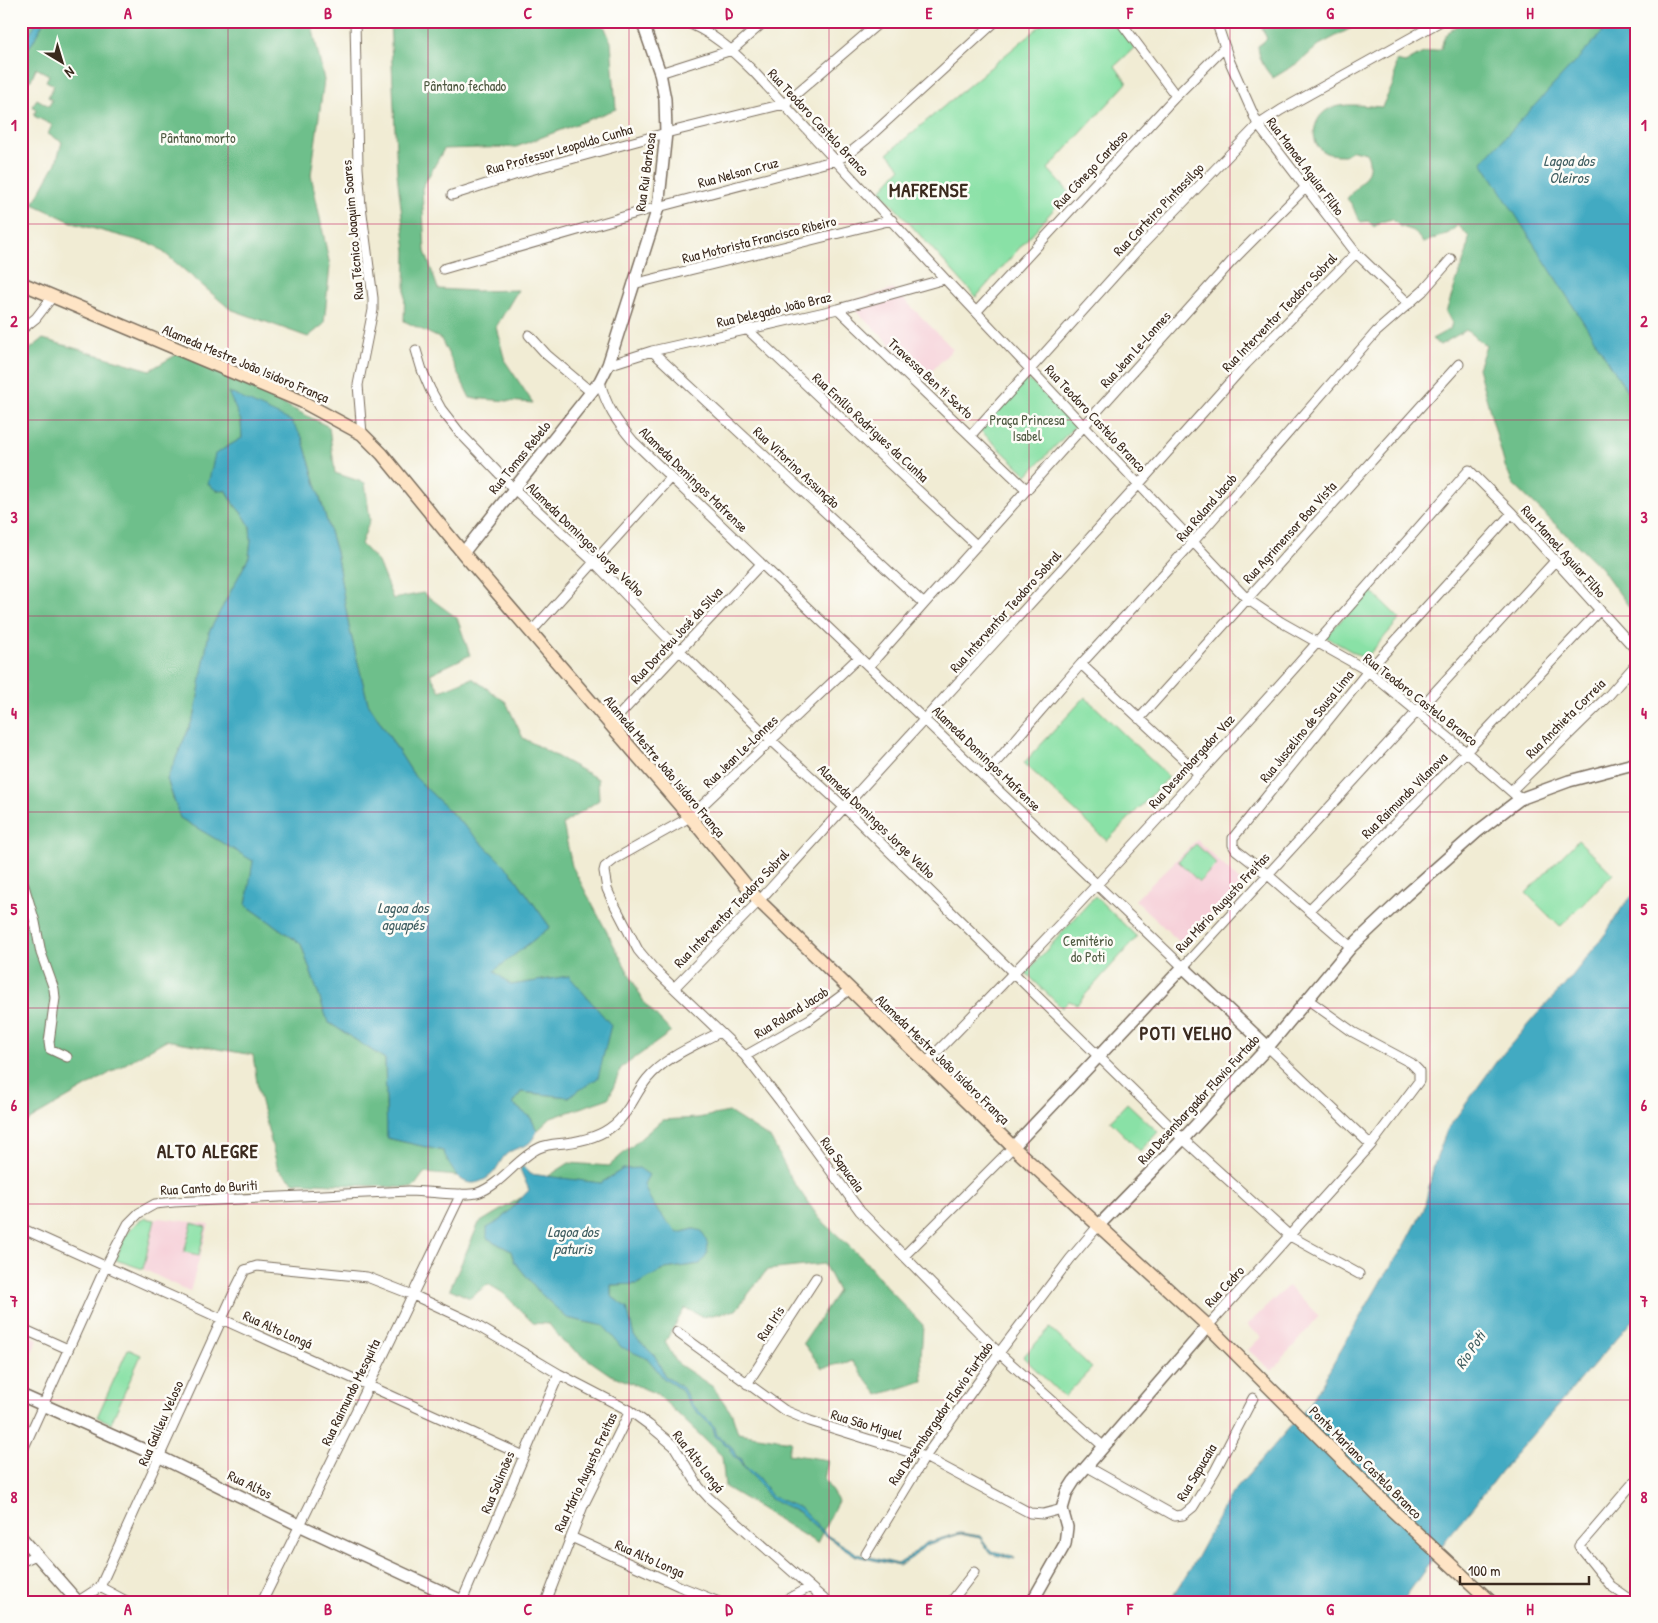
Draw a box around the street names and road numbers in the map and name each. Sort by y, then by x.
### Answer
street label: Rua Teodoro Castelo Branco [764,64,874,180]
street label: Rua Manoel Aguiar Filho [1262,113,1349,220]
street label: Rua Professor Leopoldo Cunha [484,119,635,180]
street label: Rua Cônego Cardoso [1048,125,1133,213]
street label: Rua Rui Barbosa [630,131,660,213]
street label: Rua Nelson Cruz [696,152,780,192]
street label: Rua Carteiro Pintassilgo [1108,158,1209,261]
street label: Rua Técnico Joaquim Soares [336,159,369,301]
street label: Rua Motorista Francisco Ribeiro [680,211,838,267]
street label: Rua Interventor Teodoro Sobral [1217,248,1341,375]
street label: Rua Delegado João Braz [715,287,834,332]
street label: Rua Jean Le-Lonnes [1095,306,1175,392]
street label: Alameda Mestre João Isidoro França [160,319,333,407]
street label: Travessa Ben ti Sexto [884,333,978,423]
street label: Rua Teodoro Castelo Branco [1041,360,1151,476]
street label: Rua Emílio Rodrigues da Cunha [808,368,934,487]
street label: Rua Tomas Rebelo [484,416,555,498]
street label: Alameda Domingos Mafrense [635,422,753,537]
street label: Rua Vitorino Assunção [750,422,845,512]
street label: Rua Roland Jacob [1171,469,1241,545]
street label: Rua Agrimensor Boa Vista [1238,476,1341,588]
street label: Alameda Domingos Jorge Velho [522,478,649,601]
street label: Rua Manoel Aguiar Filho [1517,501,1611,602]
street label: Rua Interventor Teodoro Sobral [945,546,1065,676]
street label: Rua Doroteu José da Silva [626,582,727,688]
street label: Rua Teodoro Castelo Branco [1360,648,1483,750]
street label: Rua Juscelino de Sousa Lima [1255,666,1358,786]
street label: Rua Anchieta Correia [1521,674,1609,762]
street label: Alameda Mestre João Isidoro França [600,691,730,841]
street label: Alameda Domingos Mafrense [928,701,1046,816]
street label: Rua Jean Le-Lonnes [698,710,782,792]
street label: Rua Desembargador Vaz [1144,710,1239,813]
street label: Rua Raimundo Vilanova [1357,747,1452,842]
street label: Alameda Domingos Jorge Velho [813,760,940,883]
street label: Rua Interventor Teodoro Sobral [669,844,793,971]
street label: Rua Mário Augusto Freitas [1171,848,1274,957]
street label: Rua Roland Jacob [750,981,832,1042]
street label: Alameda Mestre João Isidoro França [872,990,1014,1128]
street label: Rua Desembargador Flavio Furtado [1133,1030,1264,1169]
street label: Rua Sapucaia [816,1133,870,1196]
street label: Rua Canto do Buriti [160,1175,258,1199]
street label: Rua Cedro [1200,1261,1248,1311]
street label: Rua Iris [752,1302,788,1344]
street label: Rua Alto Longá [240,1305,316,1354]
street label: Rua Raimundo Mesquita [316,1335,385,1449]
street label: Rua Desembargador Flavio Furtado [883,1337,998,1489]
street label: Rua Galileu Veloso [133,1377,187,1469]
street label: Ponte Mariano Castelo Branco [1305,1401,1427,1523]
street label: Rua São Miguel [829,1404,905,1445]
street label: Rua Mário Augusto Freitas [549,1409,622,1535]
street label: Rua Alto Longá [668,1426,730,1497]
street label: Rua Sapucaia [1171,1439,1222,1505]
street label: Rua Solimões [475,1448,519,1516]
street label: Rua Altos [225,1465,275,1503]
street label: Rua Alto Longa [612,1534,688,1583]

